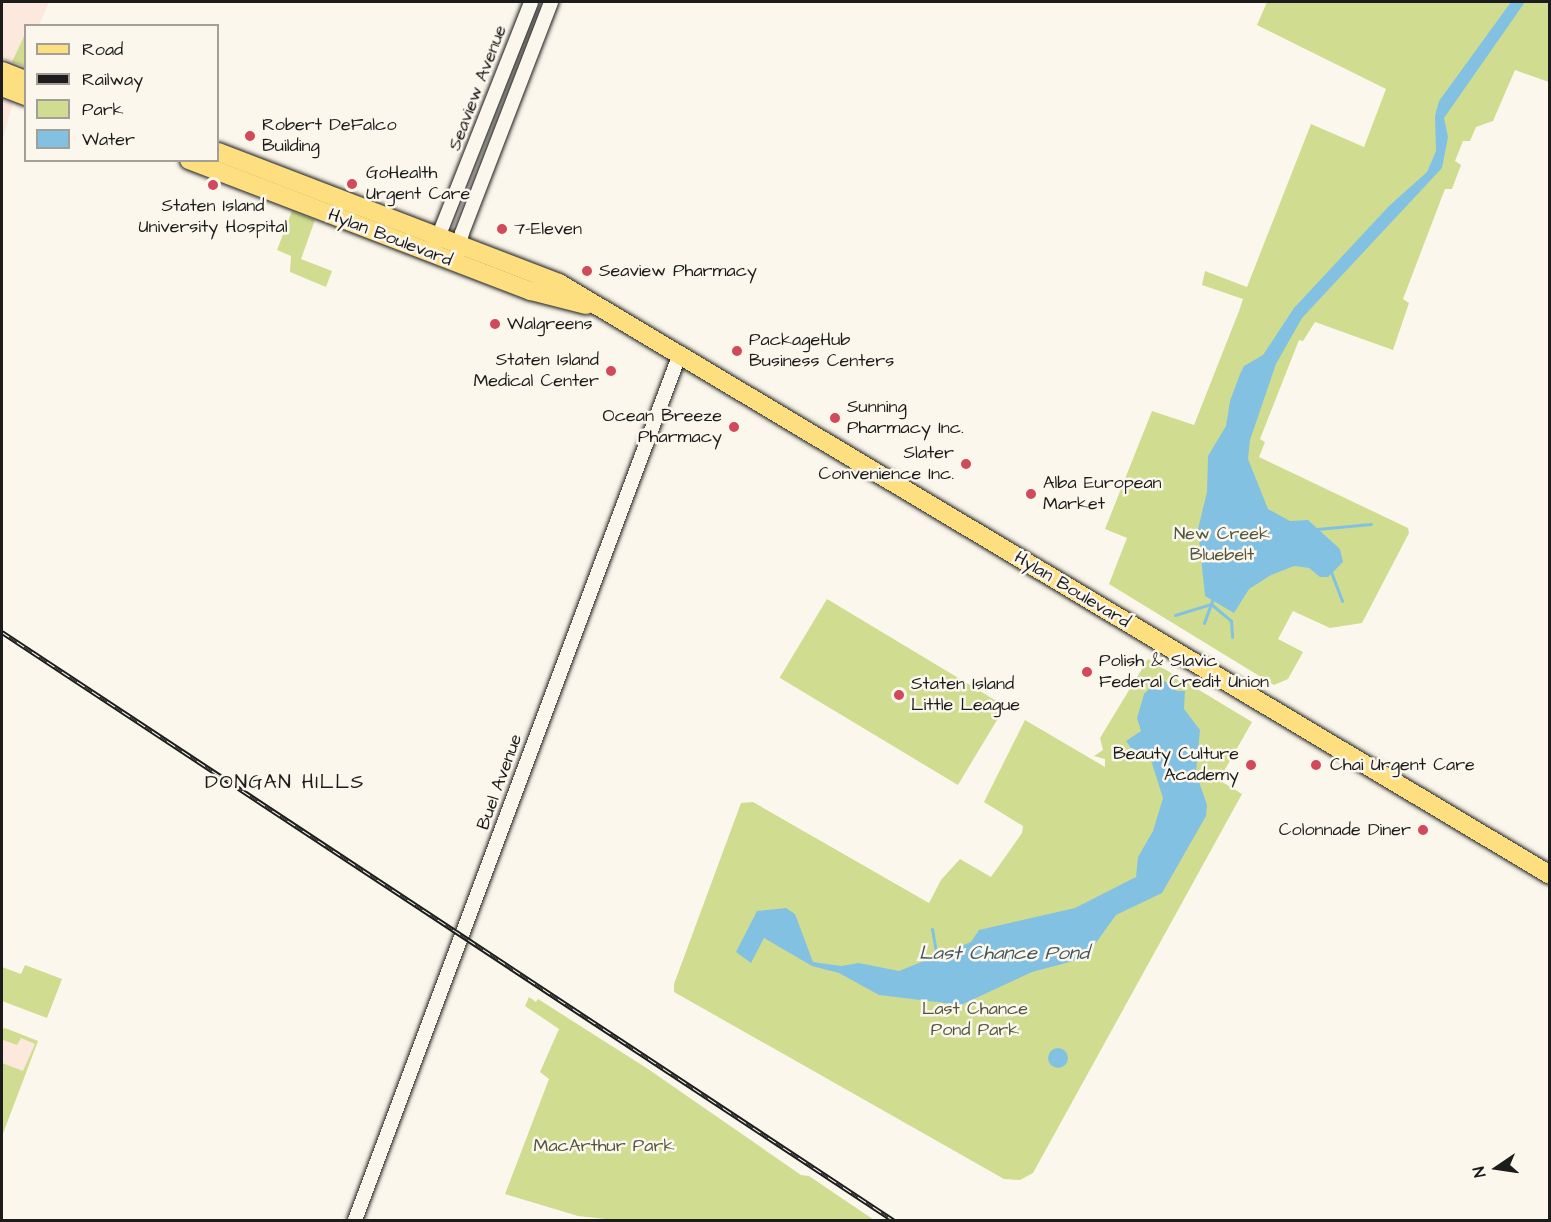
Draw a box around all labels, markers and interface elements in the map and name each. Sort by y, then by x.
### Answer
street label: Seaview Avenue [444,22,512,154]
legend [24,24,219,162]
text: Road [82,37,123,62]
text: Railway [82,67,143,92]
text: Park [82,97,124,122]
place label: Robert DeFalco Building [262,115,397,158]
text: Water [82,127,135,152]
marker: Robert DeFalco Building [243,129,257,143]
place label: GoHealth Urgent Care [366,163,470,206]
marker: GoHealth Urgent Care [343,175,361,193]
marker: Staten Island University Hospital [204,176,222,194]
place label: Staten Island University Hospital [138,196,288,238]
street label: Hylan Boulevard [325,204,455,272]
place label: 7-Eleven [514,218,582,240]
marker: 7-Eleven [495,222,509,236]
place label: Seaview Pharmacy [599,260,757,282]
marker: Seaview Pharmacy [580,264,594,278]
place label: Walgreens [507,313,593,335]
marker: Walgreens [488,317,502,331]
place label: PackageHub Business Centers [749,330,894,372]
marker: PackageHub Business Centers [730,344,744,358]
place label: Staten Island Medical Center [473,350,599,392]
marker: Staten Island Medical Center [604,364,618,378]
place label: Sunning Pharmacy Inc. [847,397,964,440]
place label: Ocean Breeze Pharmacy [603,406,722,448]
marker: Sunning Pharmacy Inc. [828,411,842,425]
marker: Ocean Breeze Pharmacy [727,420,741,434]
place label: Slater Convenience Inc. [819,443,954,486]
marker: Slater Convenience Inc. [959,457,973,471]
place label: Alba European Market [1043,473,1162,516]
marker: Alba European Market [1024,487,1038,501]
park label: New Creek Bluebelt [1174,524,1270,566]
street label: Hylan Boulevard [1010,547,1134,633]
place label: Polish & Slavic Federal Credit Union [1099,651,1269,694]
marker: Polish & Slavic Federal Credit Union [1080,665,1094,679]
place label: Staten Island Little League [911,674,1020,716]
marker: Staten Island Little League [892,688,906,702]
street label: Buel Avenue [473,731,527,833]
place label: Beauty Culture Academy [1113,744,1239,786]
place label: Chai Urgent Care [1330,754,1475,776]
marker: Chai Urgent Care [1307,756,1325,774]
marker: Beauty Culture Academy [1244,758,1258,772]
district label: DONGAN HILLS [205,770,365,794]
place label: Colonnade Diner [1279,819,1411,841]
marker: Colonnade Diner [1416,823,1430,837]
water label: Last Chance Pond [919,941,1089,965]
park label: Last Chance Pond Park [922,999,1028,1042]
park label: MacArthur Park [534,1135,674,1157]
north arrow [1467,1138,1527,1198]
text: N [1468,1165,1491,1179]

